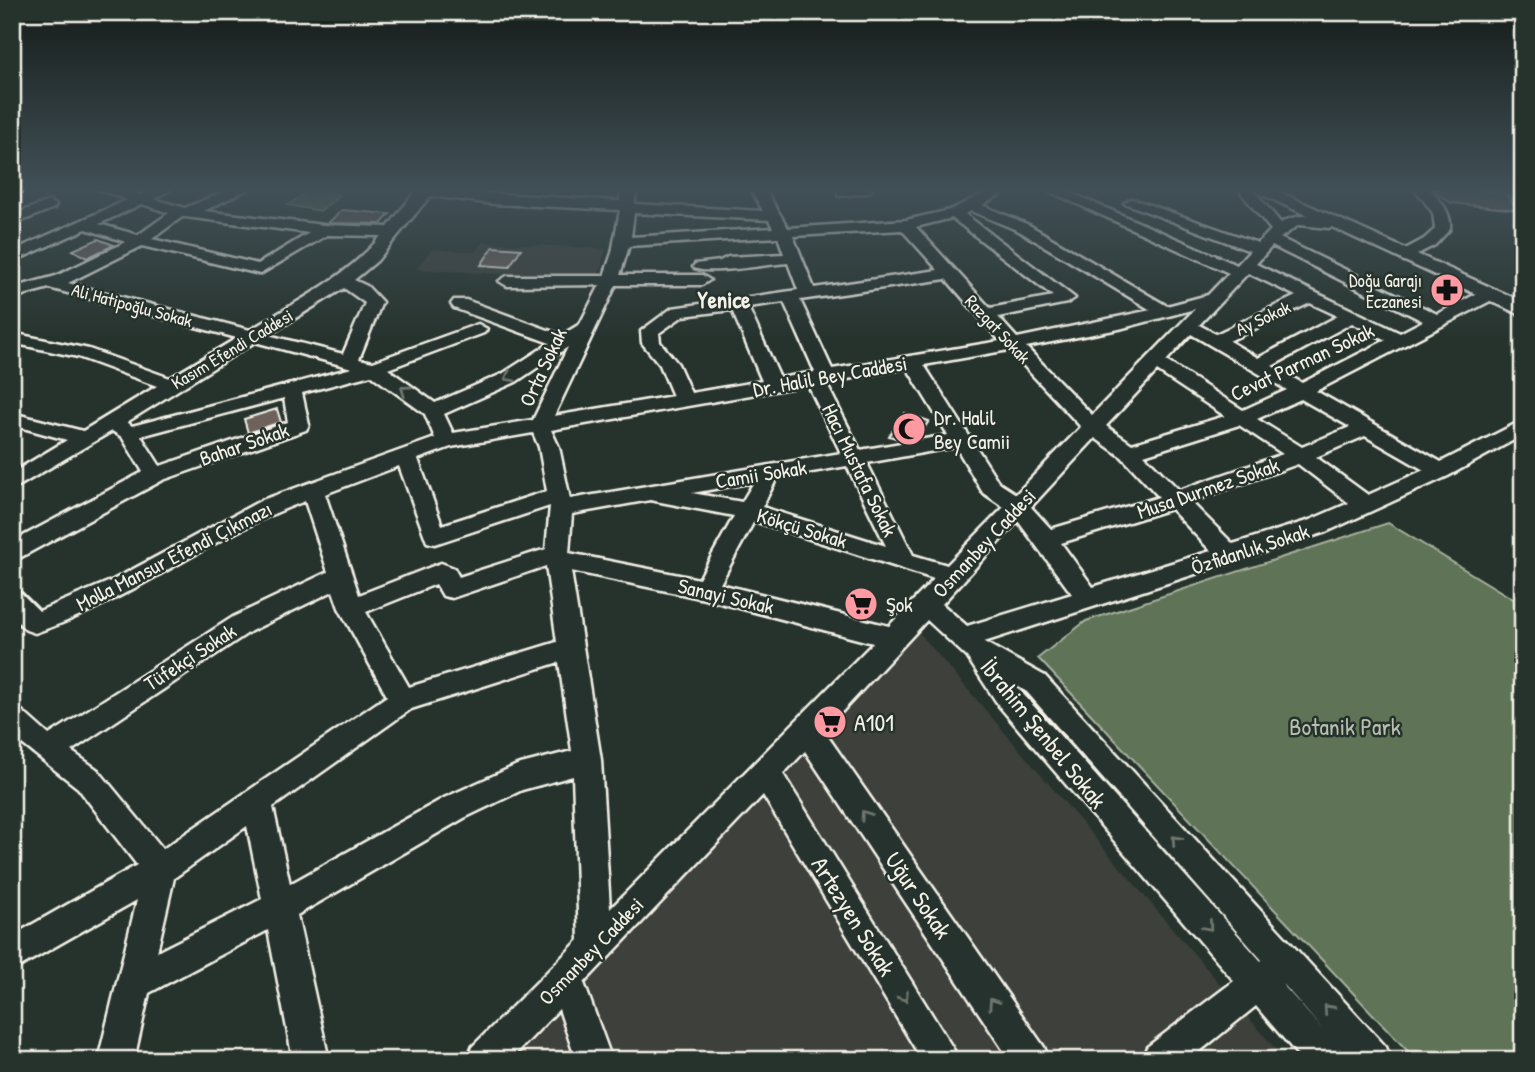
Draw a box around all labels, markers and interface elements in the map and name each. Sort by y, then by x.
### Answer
place label: Doğu Garajı Eczanesi [1349,268,1422,314]
pharmacy icon: Doğu Garajı Eczanesi [1428,271,1466,309]
street label: Ali Hatipoğlu Sokak [69,277,196,333]
district label: Yenice [698,284,751,315]
street label: Razgat Sokak [960,289,1037,369]
street label: Ay Sokak [1231,294,1295,342]
street label: Kasım Efendi Caddesi [166,303,298,395]
street label: Cevat Parman Sokak [1225,316,1379,408]
street label: Orta Sokak [512,323,574,411]
street label: Dr. Halil Bey Caddesi [751,348,909,404]
one-way arrow [504,368,516,382]
one-way arrow [400,386,413,399]
street label: Hacı Mustafa Sokak [815,399,905,542]
place label: Dr. Halil Bey Camii [934,403,1010,456]
mosque icon: Dr. Halil Bey Camii [890,410,928,448]
street label: Bahar Sokak [195,415,293,473]
street label: Musa Durmez Sokak [1133,450,1283,526]
street label: Camii Sokak [713,452,809,496]
street label: Osmanbey Caddesi [926,482,1042,604]
street label: Molla Mansur Efendi Çıkmazı [71,494,277,618]
street label: Kökçü Sokak [753,500,851,556]
street label: Özfidanlık Sokak [1187,516,1313,582]
street label: Sanayi Sokak [675,571,777,621]
supermarket icon: Şok [842,585,880,623]
place label: Şok [886,590,913,619]
street label: Tüfekçi Sokak [138,616,242,698]
street label: İbrahim Şenbel Sokak [974,651,1114,815]
supermarket icon: A101 [811,703,849,741]
place label: A101 [854,706,894,738]
park label: Botanik Park [1289,710,1401,742]
one-way arrow [861,810,873,823]
one-way arrow [1172,835,1184,848]
street label: Uğur Sokak [878,845,960,945]
street label: Artezyen Sokak [805,850,903,982]
street label: Osmanbey Caddesi [532,891,650,1011]
one-way arrow [1200,918,1212,931]
one-way arrow [895,989,908,1002]
one-way arrow [989,998,1001,1011]
one-way arrow [1324,1004,1336,1017]

